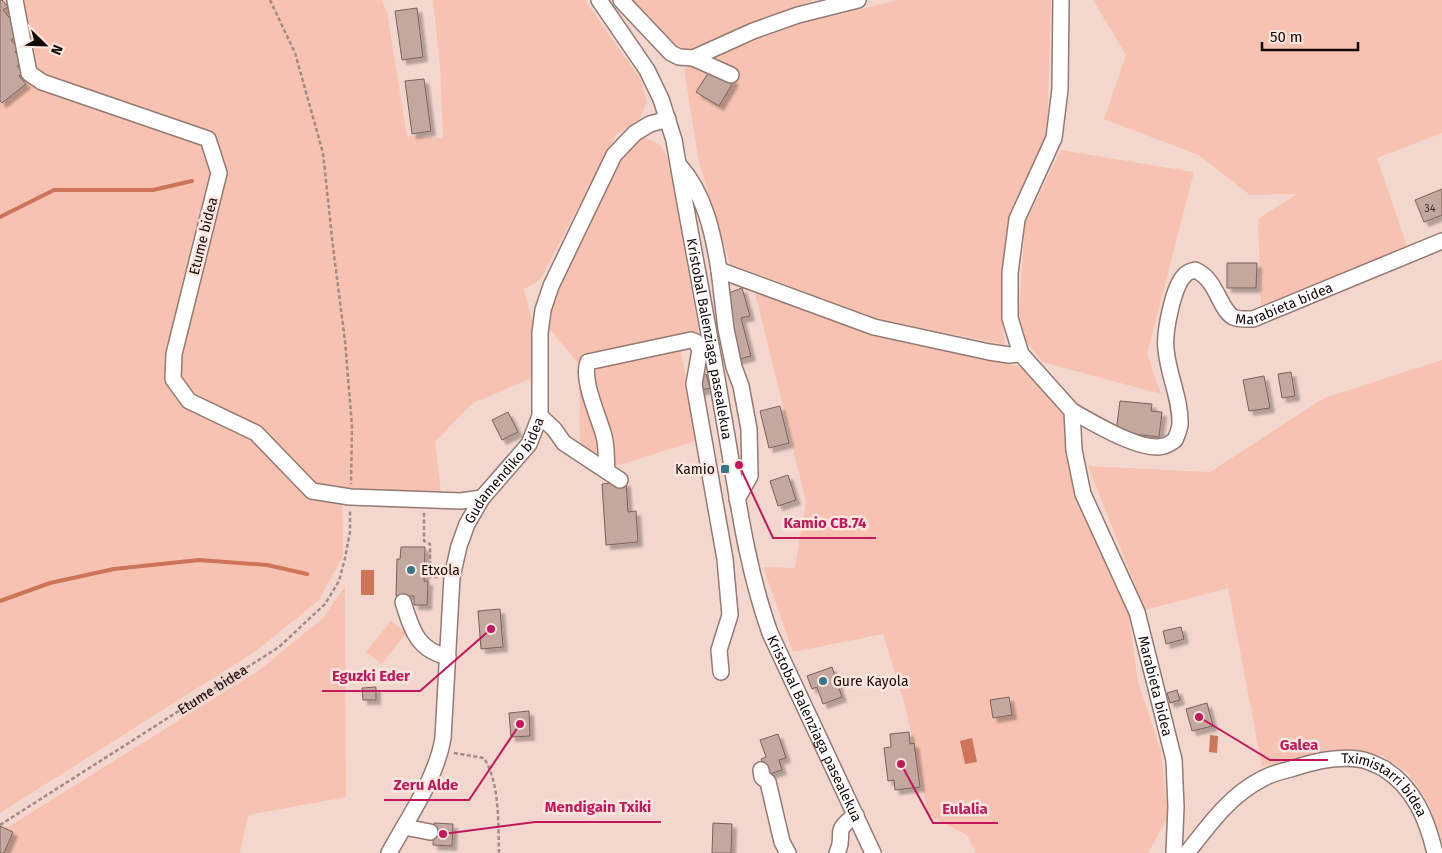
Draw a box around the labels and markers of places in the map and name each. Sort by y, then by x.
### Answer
place label: Kamio [675,461,715,478]
marker: Kamio [719,463,731,475]
callout: Kamio CB.74 [773,508,876,538]
place label: Etxola [421,562,460,579]
marker: Etxola [405,564,417,576]
callout: Eguzki Eder [322,661,420,691]
place label: Gure Kayola [833,673,909,690]
marker: Gure Kayola [817,675,829,687]
callout: Galea [1270,730,1328,760]
callout: Zeru Alde [384,770,469,800]
callout: Mendigain Txiki [535,792,661,822]
callout: Eulalia [933,793,998,823]

